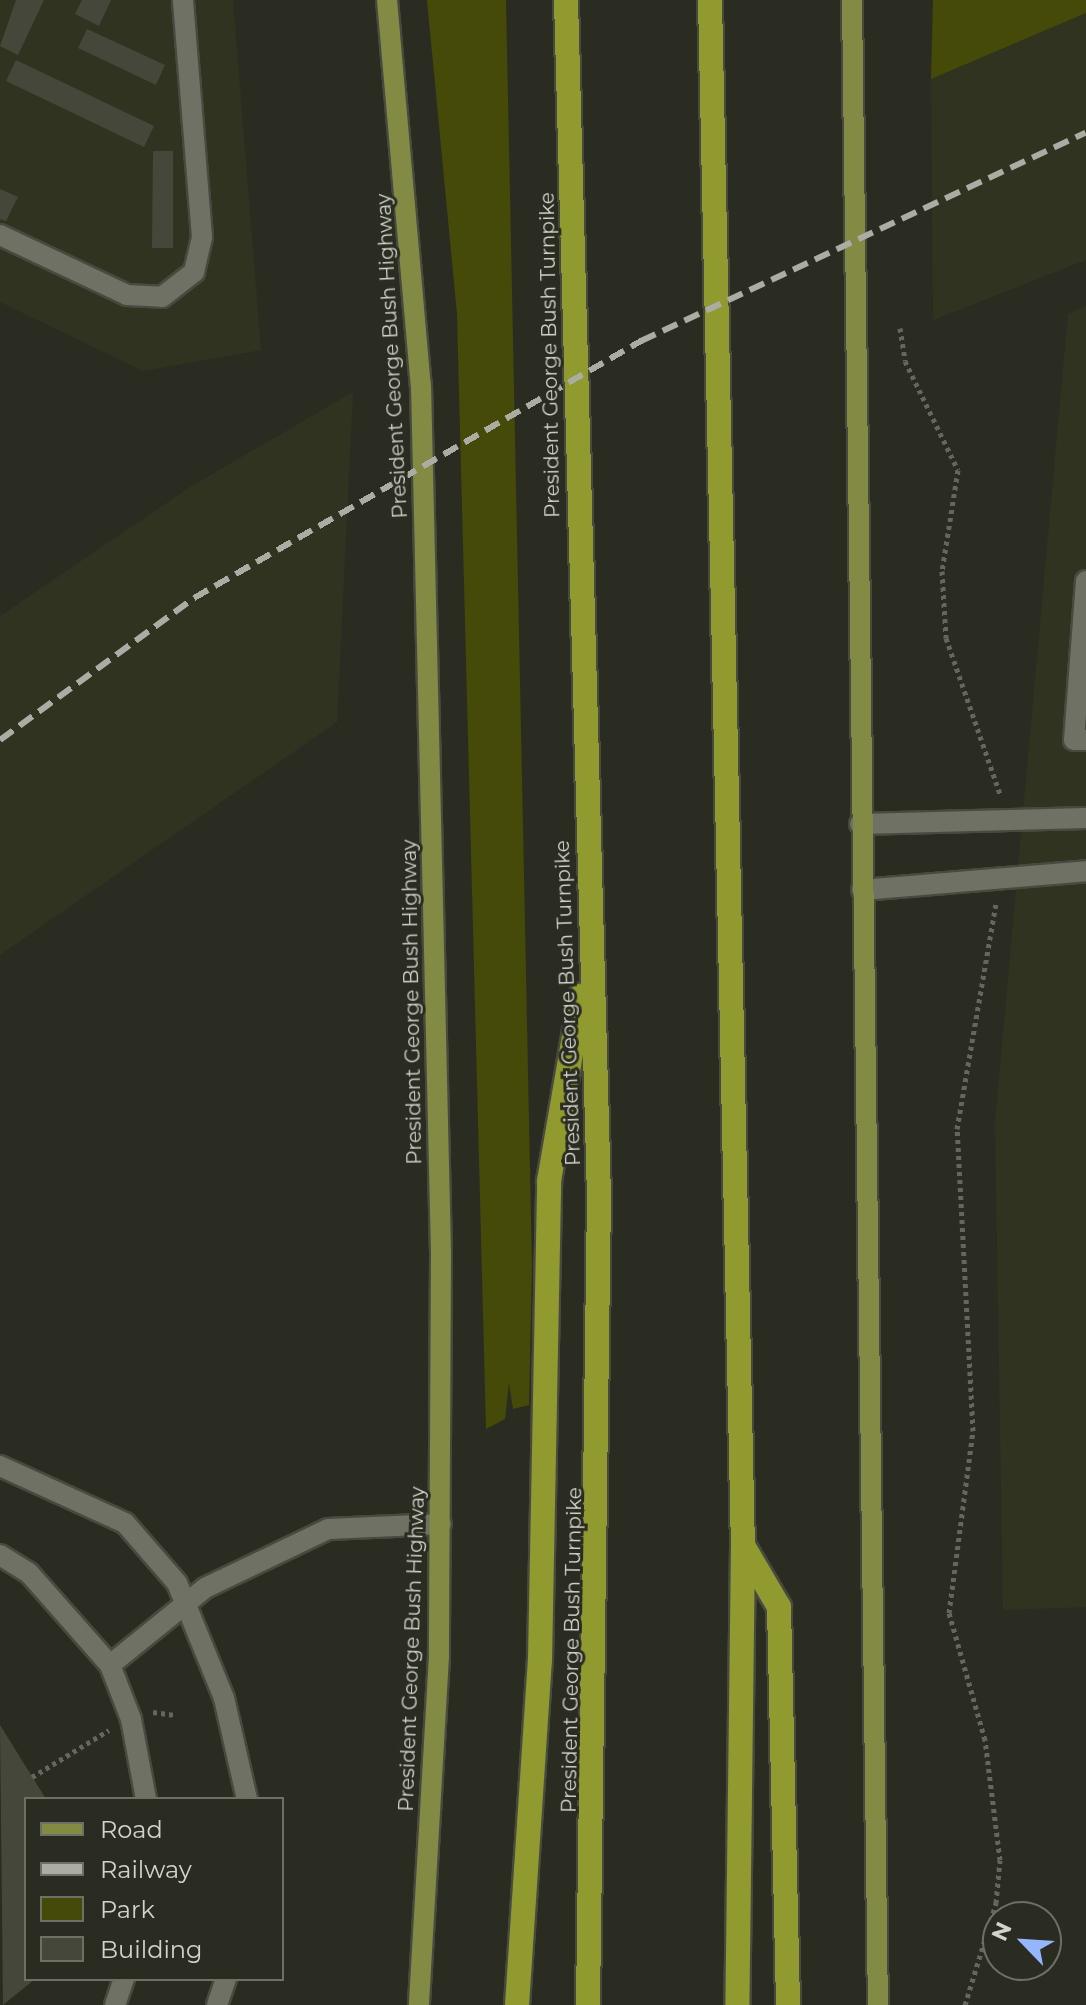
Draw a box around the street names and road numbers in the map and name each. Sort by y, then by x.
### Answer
street label: President George Bush Turnpike [535,192,565,518]
street label: President George Bush Highway [372,193,412,519]
street label: President George Bush Highway [397,839,427,1165]
street label: President George Bush Turnpike [550,840,586,1166]
street label: President George Bush Highway [394,1486,430,1812]
street label: President George Bush Turnpike [557,1487,587,1813]

